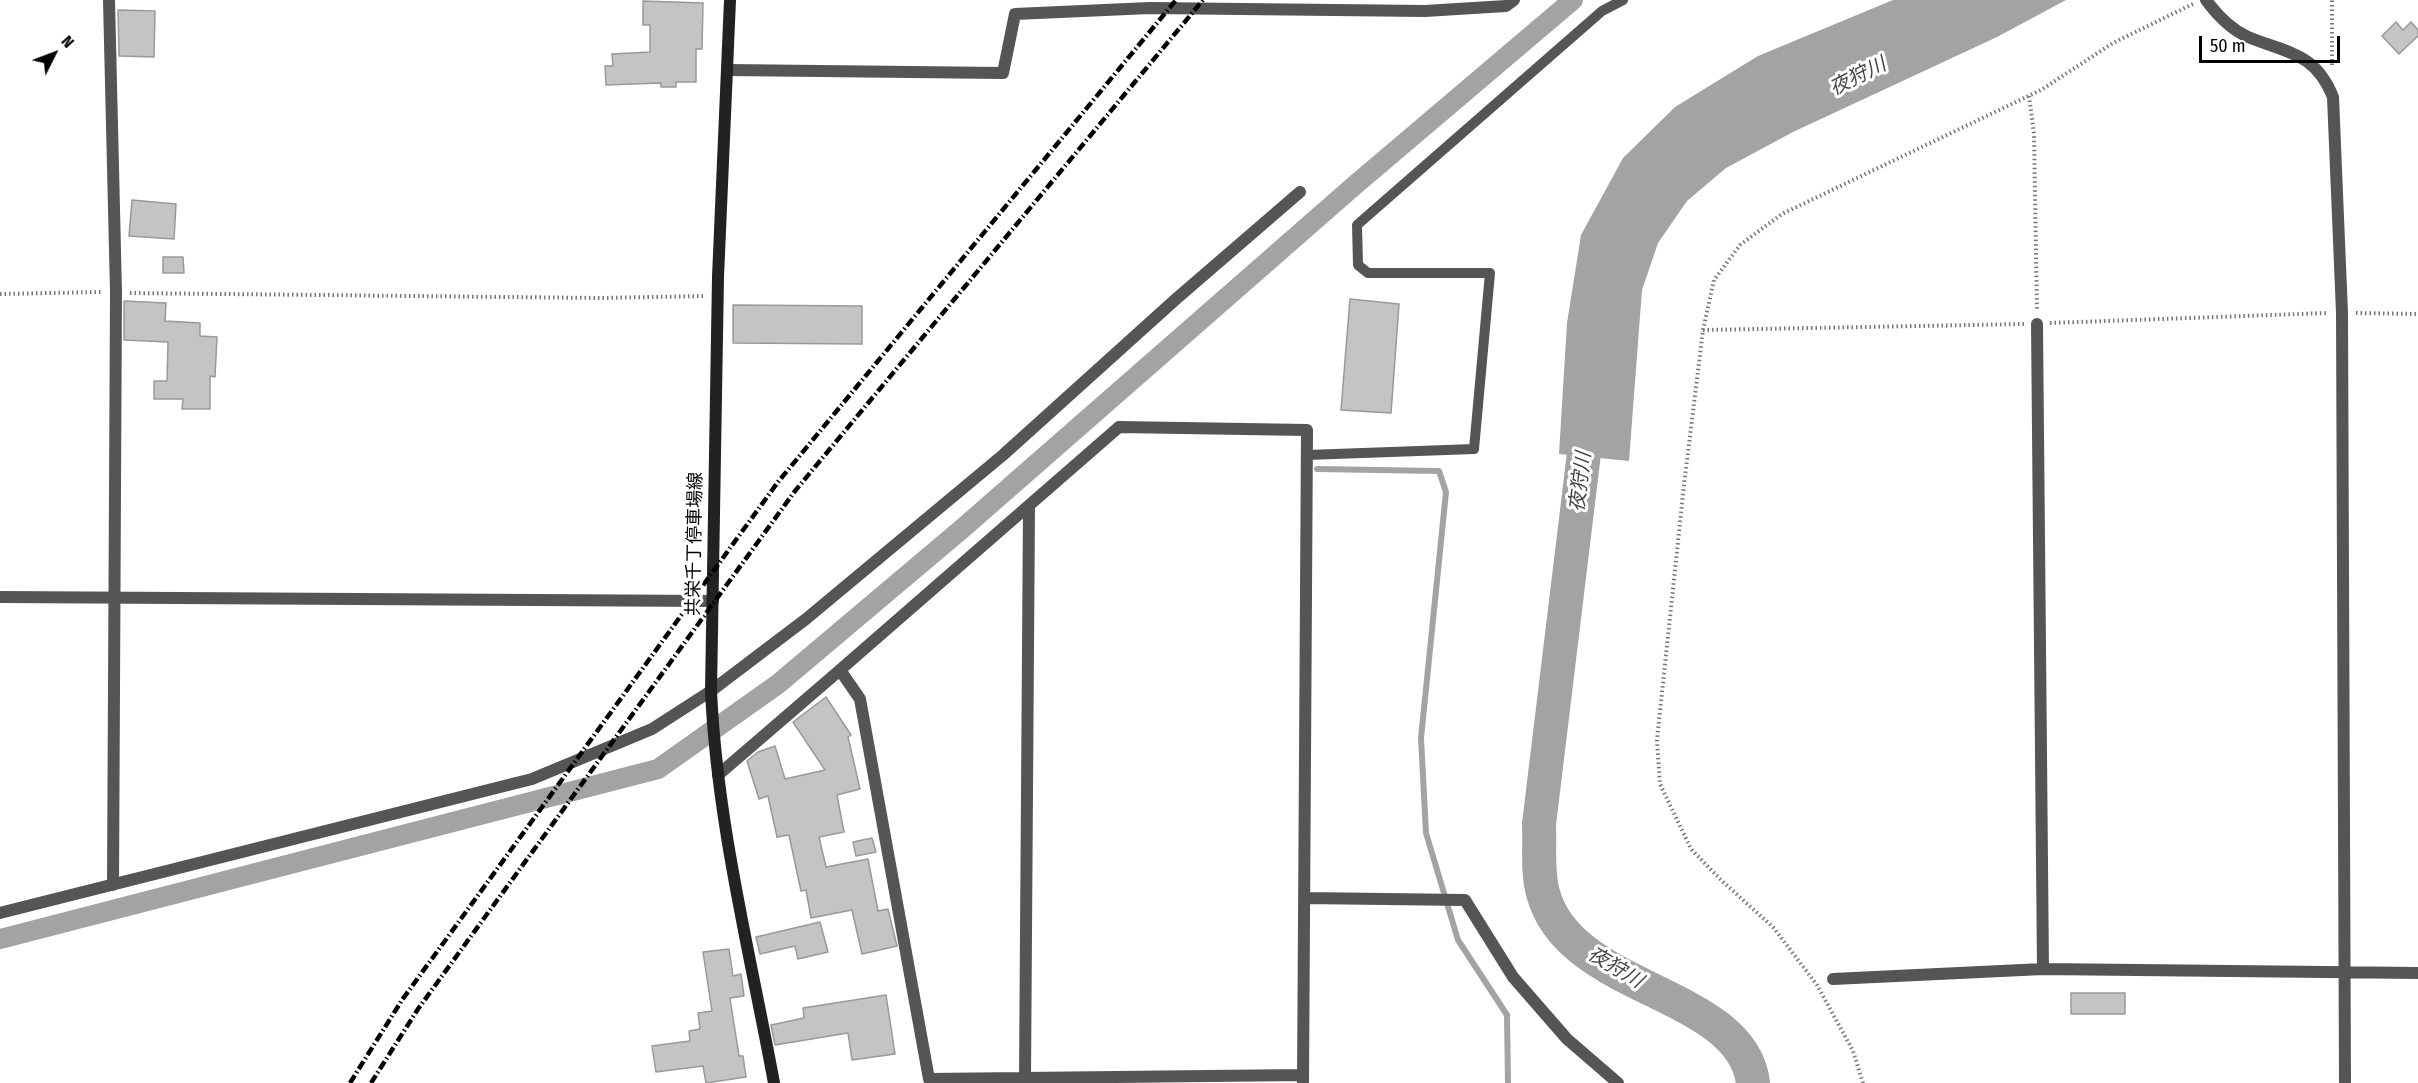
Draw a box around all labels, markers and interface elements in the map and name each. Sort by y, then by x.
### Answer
north arrow [24,24,84,84]
scale bar [2202,24,2343,62]
text: N [57,32,78,52]
text: 50 m [2210,35,2246,57]
water label: 夜狩川 [1826,53,1890,101]
water label: 夜狩川 [1565,451,1597,513]
street label: 共栄千丁停車場線 [683,472,707,616]
water label: 夜狩川 [1583,942,1647,994]

